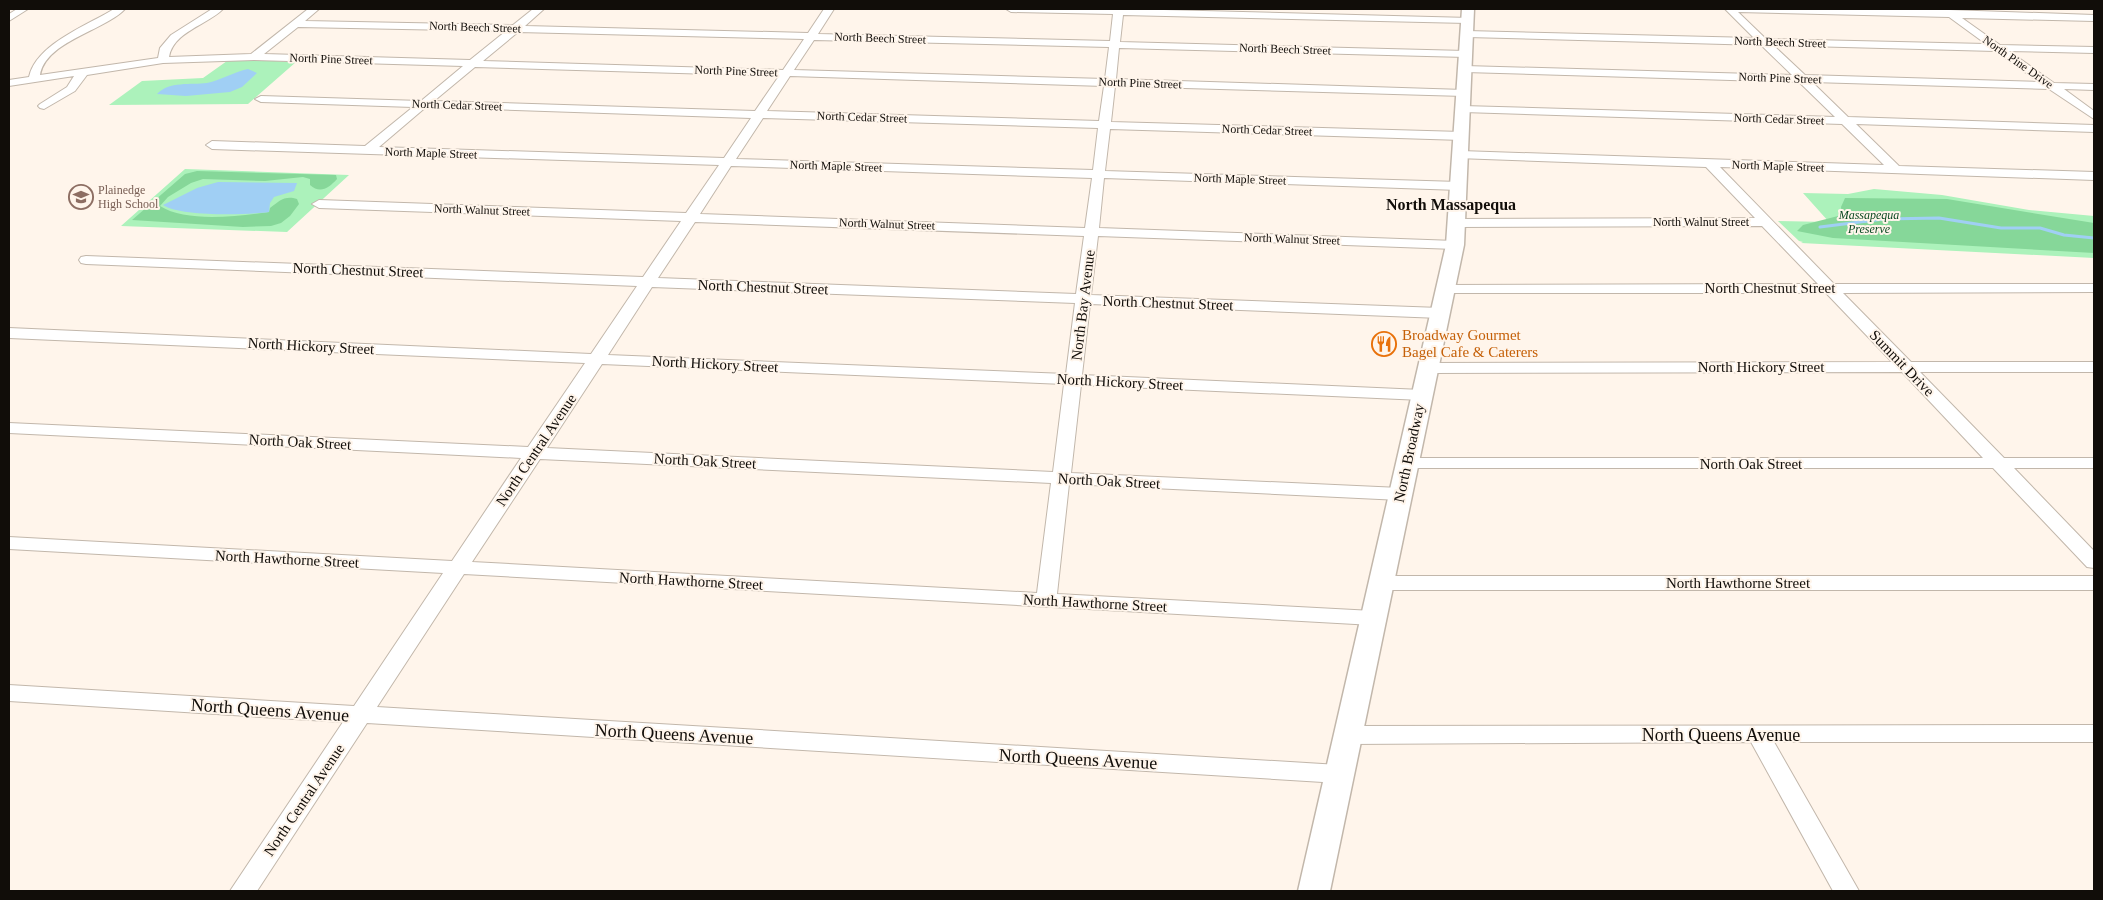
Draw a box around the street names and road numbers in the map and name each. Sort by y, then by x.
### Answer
street label: North Beech Street [429,18,522,36]
street label: North Beech Street [834,29,927,47]
street label: North Beech Street [1734,33,1827,51]
street label: North Pine Drive [1980,33,2056,91]
street label: North Beech Street [1239,40,1332,58]
street label: North Pine Street [289,51,374,67]
street label: North Pine Street [694,63,779,79]
street label: North Pine Street [1738,70,1823,86]
street label: North Pine Street [1098,75,1183,91]
street label: North Cedar Street [411,96,503,114]
street label: North Cedar Street [816,108,908,126]
street label: North Cedar Street [1733,110,1825,128]
street label: North Cedar Street [1221,121,1313,139]
street label: North Maple Street [384,144,478,162]
street label: North Maple Street [789,157,883,175]
street label: North Maple Street [1731,157,1825,175]
street label: North Maple Street [1193,170,1287,188]
street label: North Walnut Street [434,201,531,219]
street label: North Walnut Street [839,215,936,233]
street label: North Walnut Street [1653,215,1750,229]
street label: North Walnut Street [1244,230,1341,248]
street label: North Bay Avenue [1068,248,1098,361]
street label: North Chestnut Street [292,260,424,280]
street label: North Chestnut Street [697,277,829,297]
street label: North Chestnut Street [1705,280,1836,296]
street label: North Chestnut Street [1102,293,1234,313]
street label: Summit Drive [1867,327,1938,400]
street label: North Hickory Street [247,335,375,357]
street label: North Hickory Street [651,353,779,375]
street label: North Hickory Street [1698,359,1825,375]
street label: North Hickory Street [1056,371,1184,393]
street label: North Central Avenue [493,391,580,509]
street label: North Broadway [1391,402,1427,504]
street label: North Oak Street [248,431,352,453]
street label: North Oak Street [653,450,757,472]
street label: North Oak Street [1700,456,1803,472]
street label: North Oak Street [1057,470,1161,492]
street label: North Hawthorne Street [215,547,360,571]
street label: North Hawthorne Street [619,569,764,593]
street label: North Hawthorne Street [1666,575,1811,591]
street label: North Hawthorne Street [1023,591,1168,615]
street label: North Queens Avenue [190,694,350,726]
street label: North Queens Avenue [594,720,754,748]
street label: North Queens Avenue [1642,725,1800,745]
street label: North Central Avenue [261,741,348,859]
street label: North Queens Avenue [998,745,1158,773]

